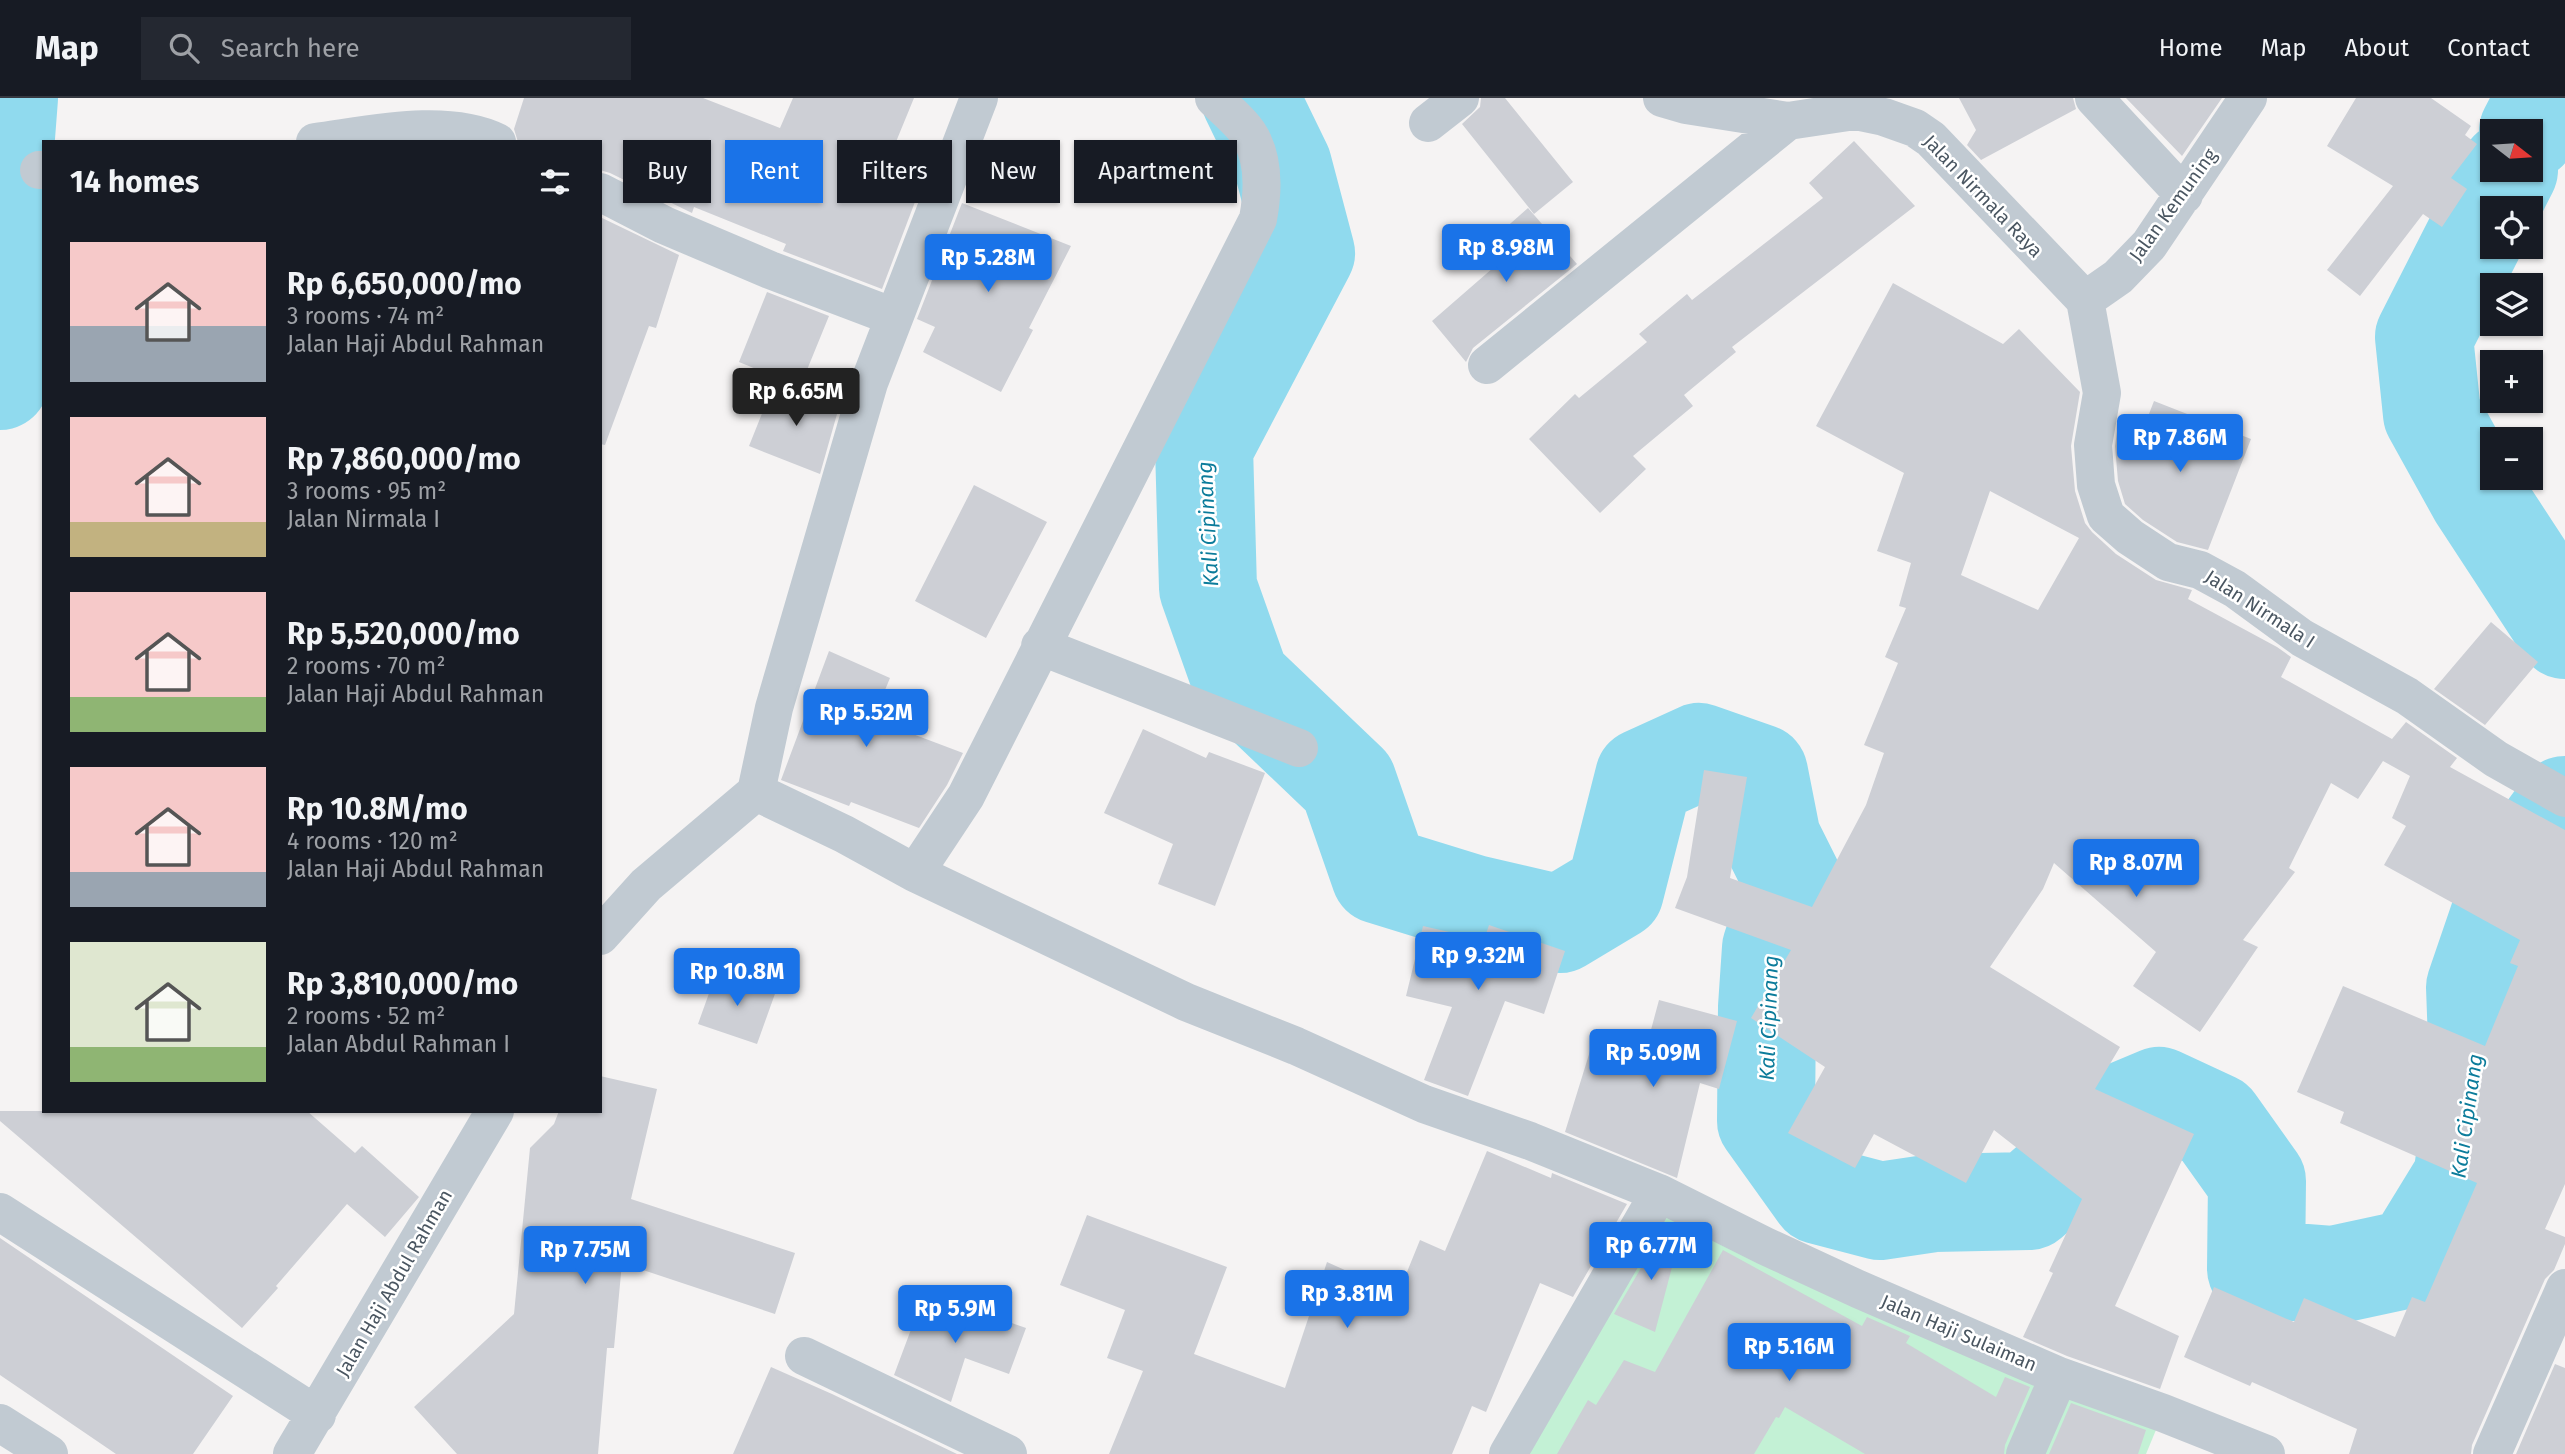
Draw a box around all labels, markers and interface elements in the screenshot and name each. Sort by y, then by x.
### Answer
search box [141,17,631,80]
text: Map [35,28,99,68]
icon: search [165,29,203,67]
text: Search here [221,33,360,64]
text: Home [2159,34,2223,62]
text: Map [2261,34,2307,62]
text: About [2345,34,2409,62]
text: Contact [2447,34,2530,62]
north arrow [2480,119,2543,182]
map controls [2480,119,2543,490]
street label: Jalan Nirmala Raya [1919,130,2047,262]
chip: Buy [623,140,711,203]
chip: Rent [725,140,823,203]
chip: Filters [837,140,952,203]
chip: New [966,140,1060,203]
chip: Apartment [1074,140,1237,203]
street label: Jalan Kemuning [2124,144,2222,266]
icon: filters [536,163,574,201]
text: 14 homes [70,164,199,200]
button: locate [2480,196,2543,259]
pin: Rp 8.98M [1434,225,1578,284]
text: Rp 8.98M [1458,233,1554,261]
pin: Rp 5.28M [916,234,1060,294]
text: Rp 5.28M [941,243,1035,271]
text: Rp 6,650,000/mo [287,266,522,302]
icon: home [126,270,210,354]
button: layers [2480,273,2543,336]
text: 3 rooms · 74 m² [287,302,444,330]
text: Jalan Haji Abdul Rahman [287,330,544,358]
button: + [2480,350,2543,413]
pin: Rp 6.65M [724,368,868,428]
text: Rp 6.65M [749,377,843,405]
pin: Rp 7.86M [2108,414,2252,474]
text: Rp 7.86M [2133,423,2227,451]
button: − [2480,427,2543,490]
text: Rp 7,860,000/mo [287,441,521,477]
icon: home [126,445,210,529]
water label: Kali Cipinang [1192,461,1224,587]
text: 3 rooms · 95 m² [287,477,446,505]
text: Jalan Nirmala I [287,505,440,533]
street label: Jalan Nirmala I [2201,565,2319,653]
text: Rp 5,520,000/mo [287,616,520,652]
icon: home [126,620,210,704]
text: 2 rooms · 70 m² [287,652,445,680]
text: Jalan Haji Abdul Rahman [287,680,544,708]
pin: Rp 5.52M [794,690,938,749]
text: Rp 5.52M [819,698,913,726]
text: Rp 10.8M/mo [287,791,468,827]
icon: home [126,795,210,879]
text: 4 rooms · 120 m² [287,827,458,855]
pin: Rp 8.07M [2064,840,2208,899]
text: Rp 8.07M [2089,848,2183,876]
text: Jalan Haji Abdul Rahman [287,855,544,883]
pin: Rp 9.32M [1406,932,1550,992]
text: Rp 9.32M [1431,941,1525,969]
pin: Rp 10.8M [665,948,809,1008]
water label: Kali Cipinang [1754,955,1784,1081]
text: Rp 10.8M [690,957,784,985]
text: Rp 3,810,000/mo [287,966,518,1002]
icon: home [126,970,210,1054]
text: 2 rooms · 52 m² [287,1002,445,1030]
text: Jalan Abdul Rahman I [287,1030,510,1058]
pin: Rp 5.09M [1581,1030,1725,1089]
text: Rp 5.09M [1605,1038,1701,1066]
water label: Kali Cipinang [2445,1052,2489,1180]
street label: Jalan Haji Abdul Rahman [331,1185,457,1381]
pin: Rp 6.77M [1579,1222,1723,1282]
pin: Rp 7.75M [513,1226,657,1286]
text: Rp 6.77M [1605,1231,1697,1259]
text: Rp 7.75M [540,1235,630,1263]
pin: Rp 3.81M [1275,1270,1419,1330]
text: Rp 3.81M [1301,1279,1393,1307]
pin: Rp 5.9M [890,1286,1020,1345]
street label: Jalan Haji Sulaiman [1878,1290,2040,1376]
text: Rp 5.9M [914,1294,996,1322]
pin: Rp 5.16M [1717,1324,1861,1383]
text: Rp 5.16M [1744,1332,1834,1360]

